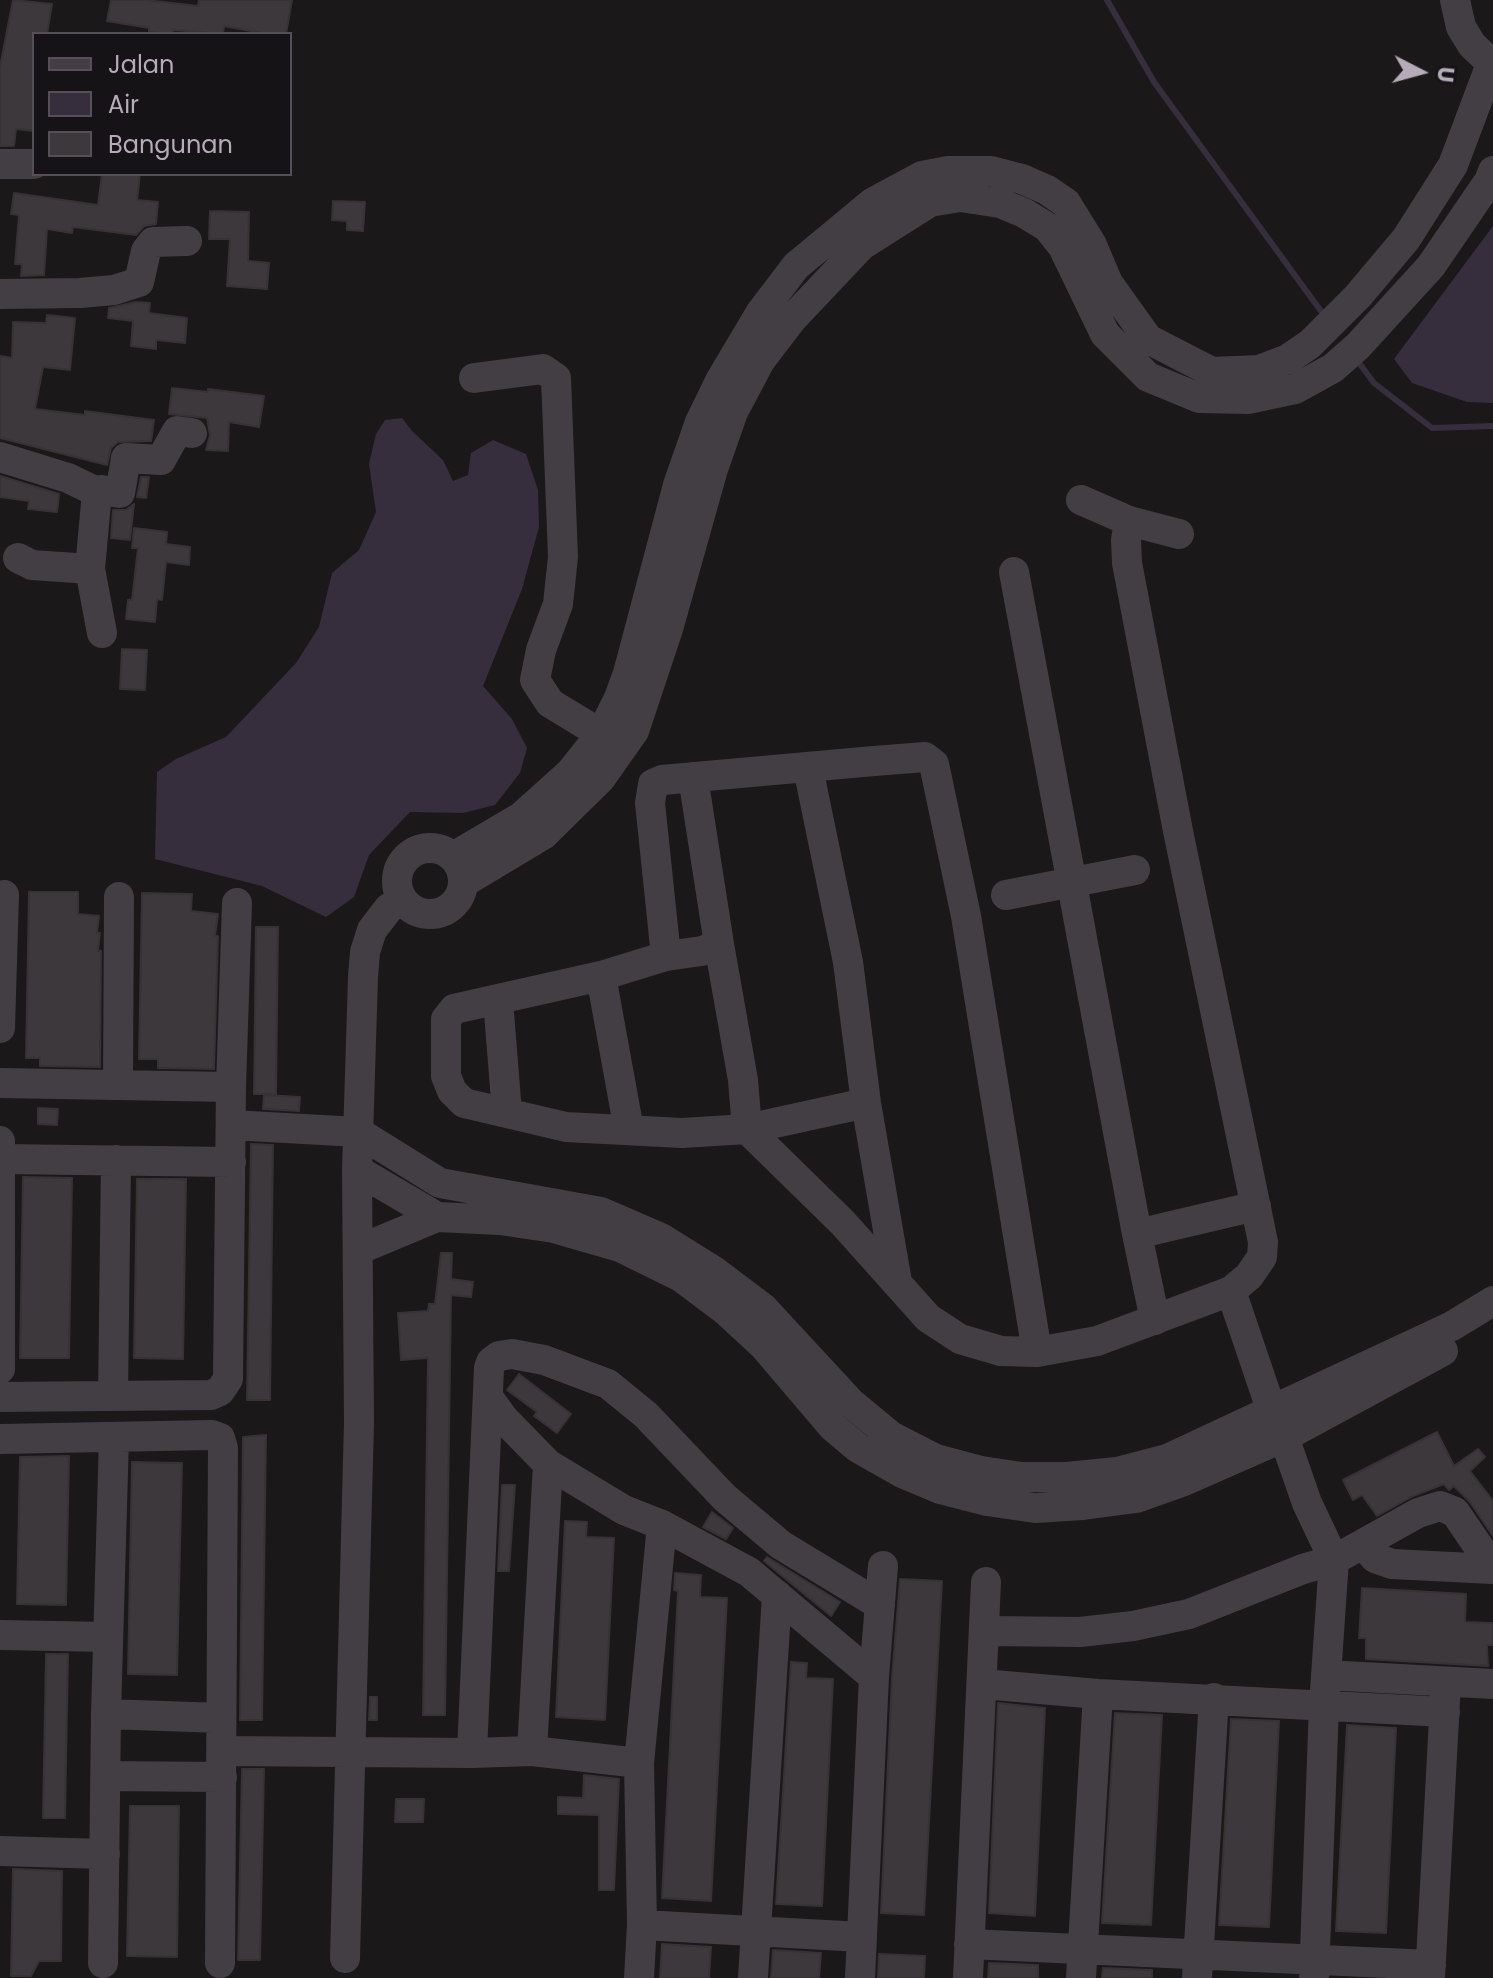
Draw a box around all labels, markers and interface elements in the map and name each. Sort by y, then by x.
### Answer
legend [32,32,292,176]
north arrow [1381,32,1461,112]
text: Jalan [108,48,174,81]
text: U [1429,65,1462,84]
text: Air [108,88,139,121]
text: Bangunan [108,128,233,161]

